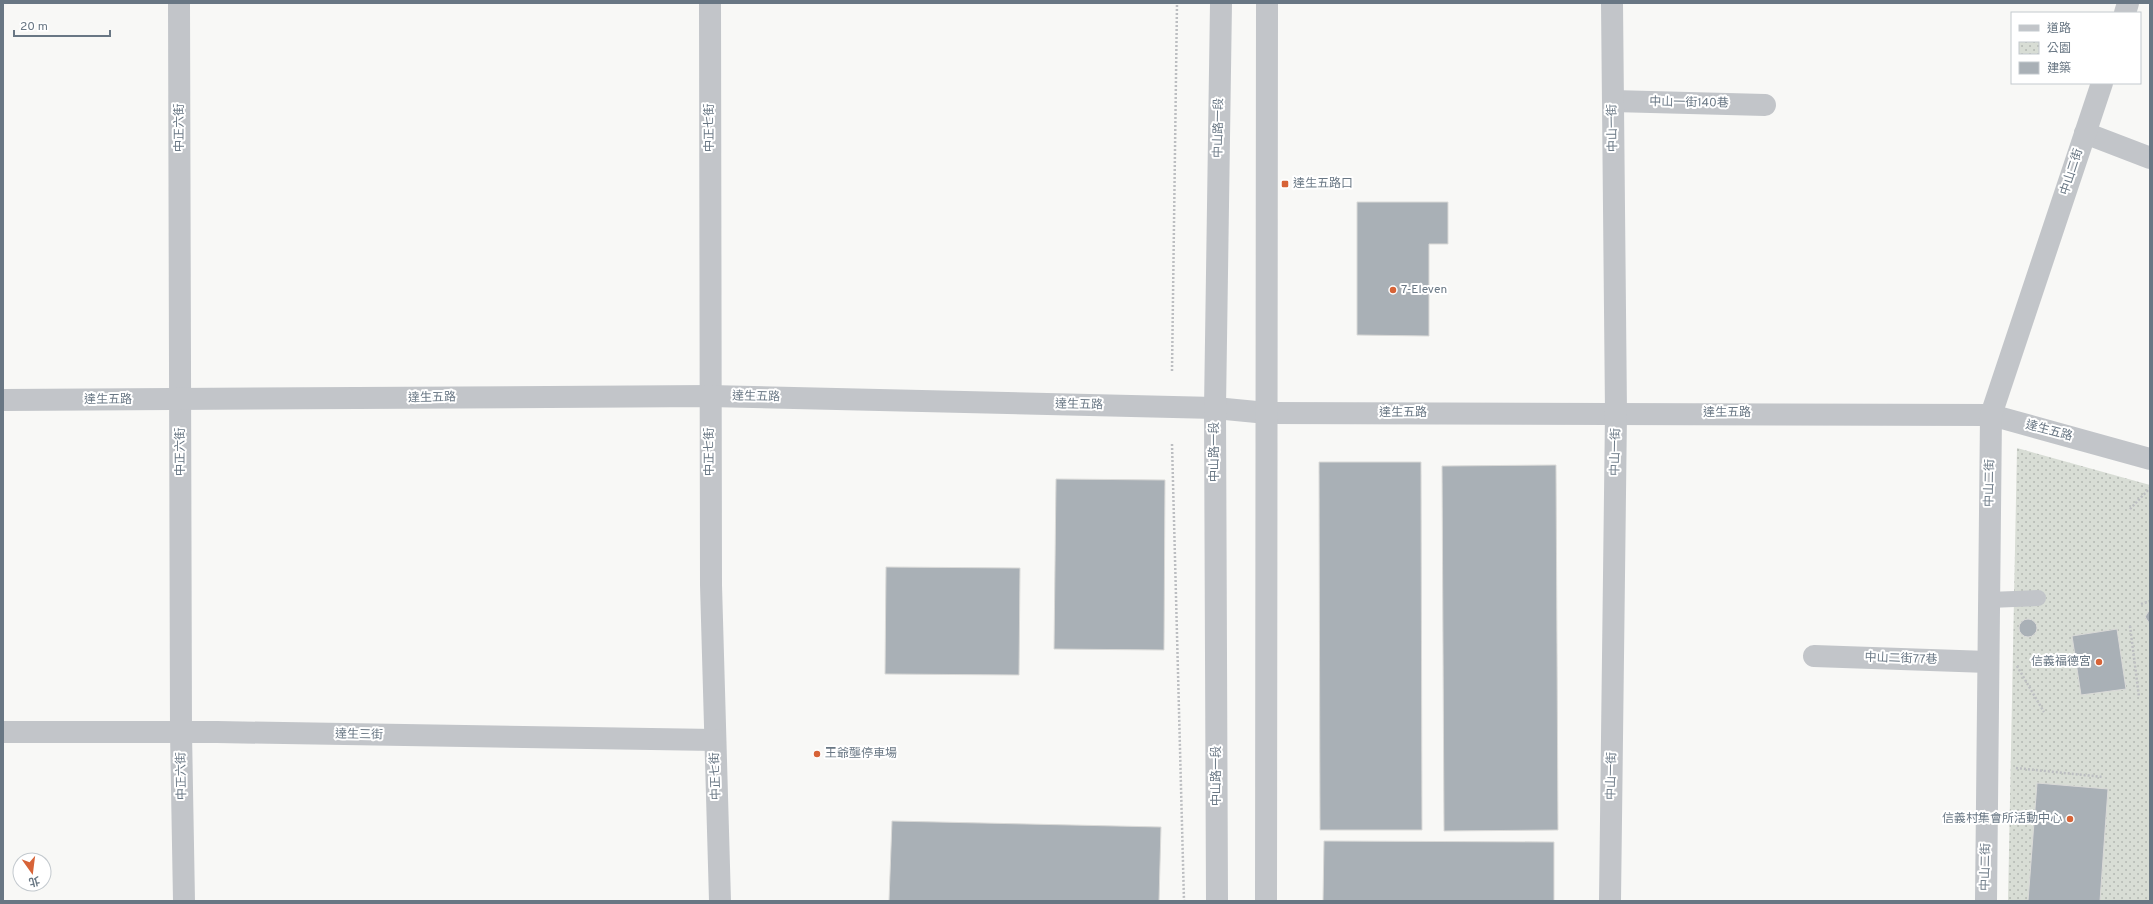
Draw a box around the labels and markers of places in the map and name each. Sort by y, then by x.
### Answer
place label: 達生五路口 [1293,176,1353,192]
marker: 達生五路口 [1280,179,1290,189]
place label: 7-Eleven [1401,282,1447,298]
marker: 7-Eleven [1388,285,1398,295]
place label: 信義福德宮 [2031,654,2091,670]
marker: 信義福德宮 [2094,657,2104,667]
place label: 王爺壟停車場 [825,746,897,762]
marker: 王爺壟停車場 [812,749,822,759]
place label: 信義村集會所活動中心 [1942,811,2062,827]
marker: 信義村集會所活動中心 [2065,814,2075,824]

